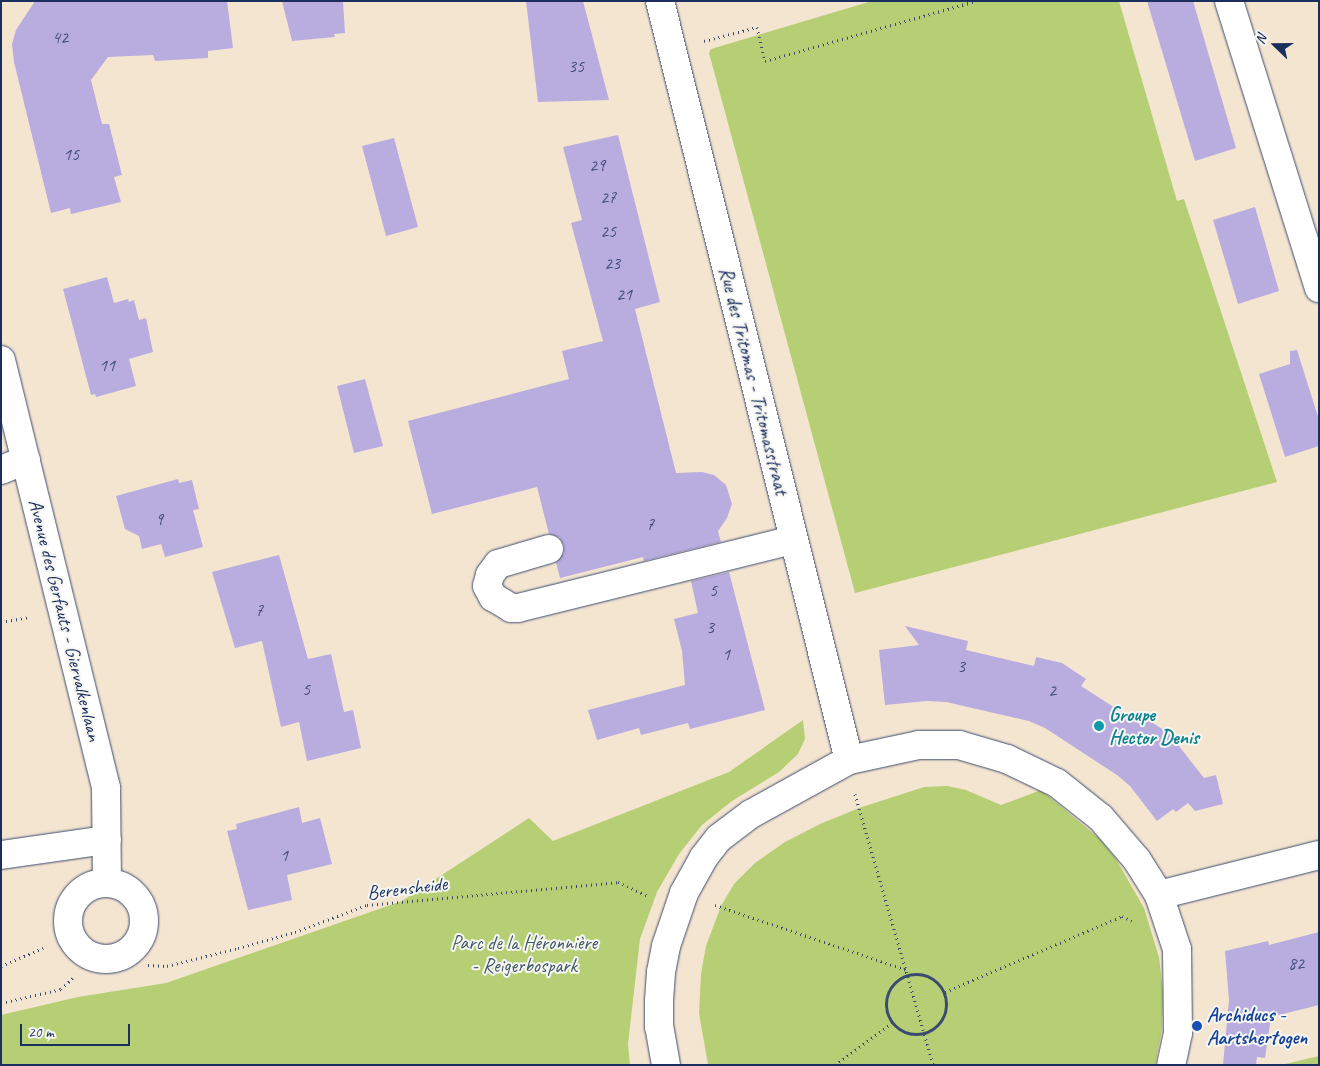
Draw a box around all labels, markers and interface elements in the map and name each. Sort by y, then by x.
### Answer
north arrow [1250,20,1300,70]
house number: 42 [52,26,68,48]
text: N [1251,32,1270,46]
house number: 35 [568,55,584,77]
house number: 15 [63,143,79,165]
house number: 29 [589,154,605,176]
house number: 27 [600,186,616,208]
house number: 25 [600,220,616,242]
house number: 23 [604,252,620,274]
street label: Rue des Tritomas - Tritomasstraat [714,266,794,496]
house number: 21 [616,283,632,305]
house number: 11 [99,354,115,376]
street label: Avenue des Gerfauts - Giervalkenlaan [23,497,107,743]
house number: 9 [155,508,163,530]
house number: 7 [646,513,654,535]
house number: 5 [709,579,717,601]
house number: 7 [255,599,263,621]
house number: 3 [706,616,714,638]
house number: 1 [722,643,730,665]
house number: 3 [957,655,965,677]
house number: 5 [302,678,310,700]
house number: 2 [1048,679,1056,701]
place label: Groupe Hector Denis [1109,702,1199,749]
marker: Groupe Hector Denis [1093,720,1105,732]
house number: 1 [280,844,288,866]
street label: Berensheide [366,871,448,905]
park label: Parc de la Héronnière - Reigerbospark [451,930,597,977]
house number: 82 [1288,952,1304,974]
place label: Archiducs - Aartshertogen [1207,1002,1307,1049]
scale bar [22,1014,132,1046]
marker: Archiducs - Aartshertogen [1191,1020,1203,1032]
text: 20 m [28,1023,54,1042]

